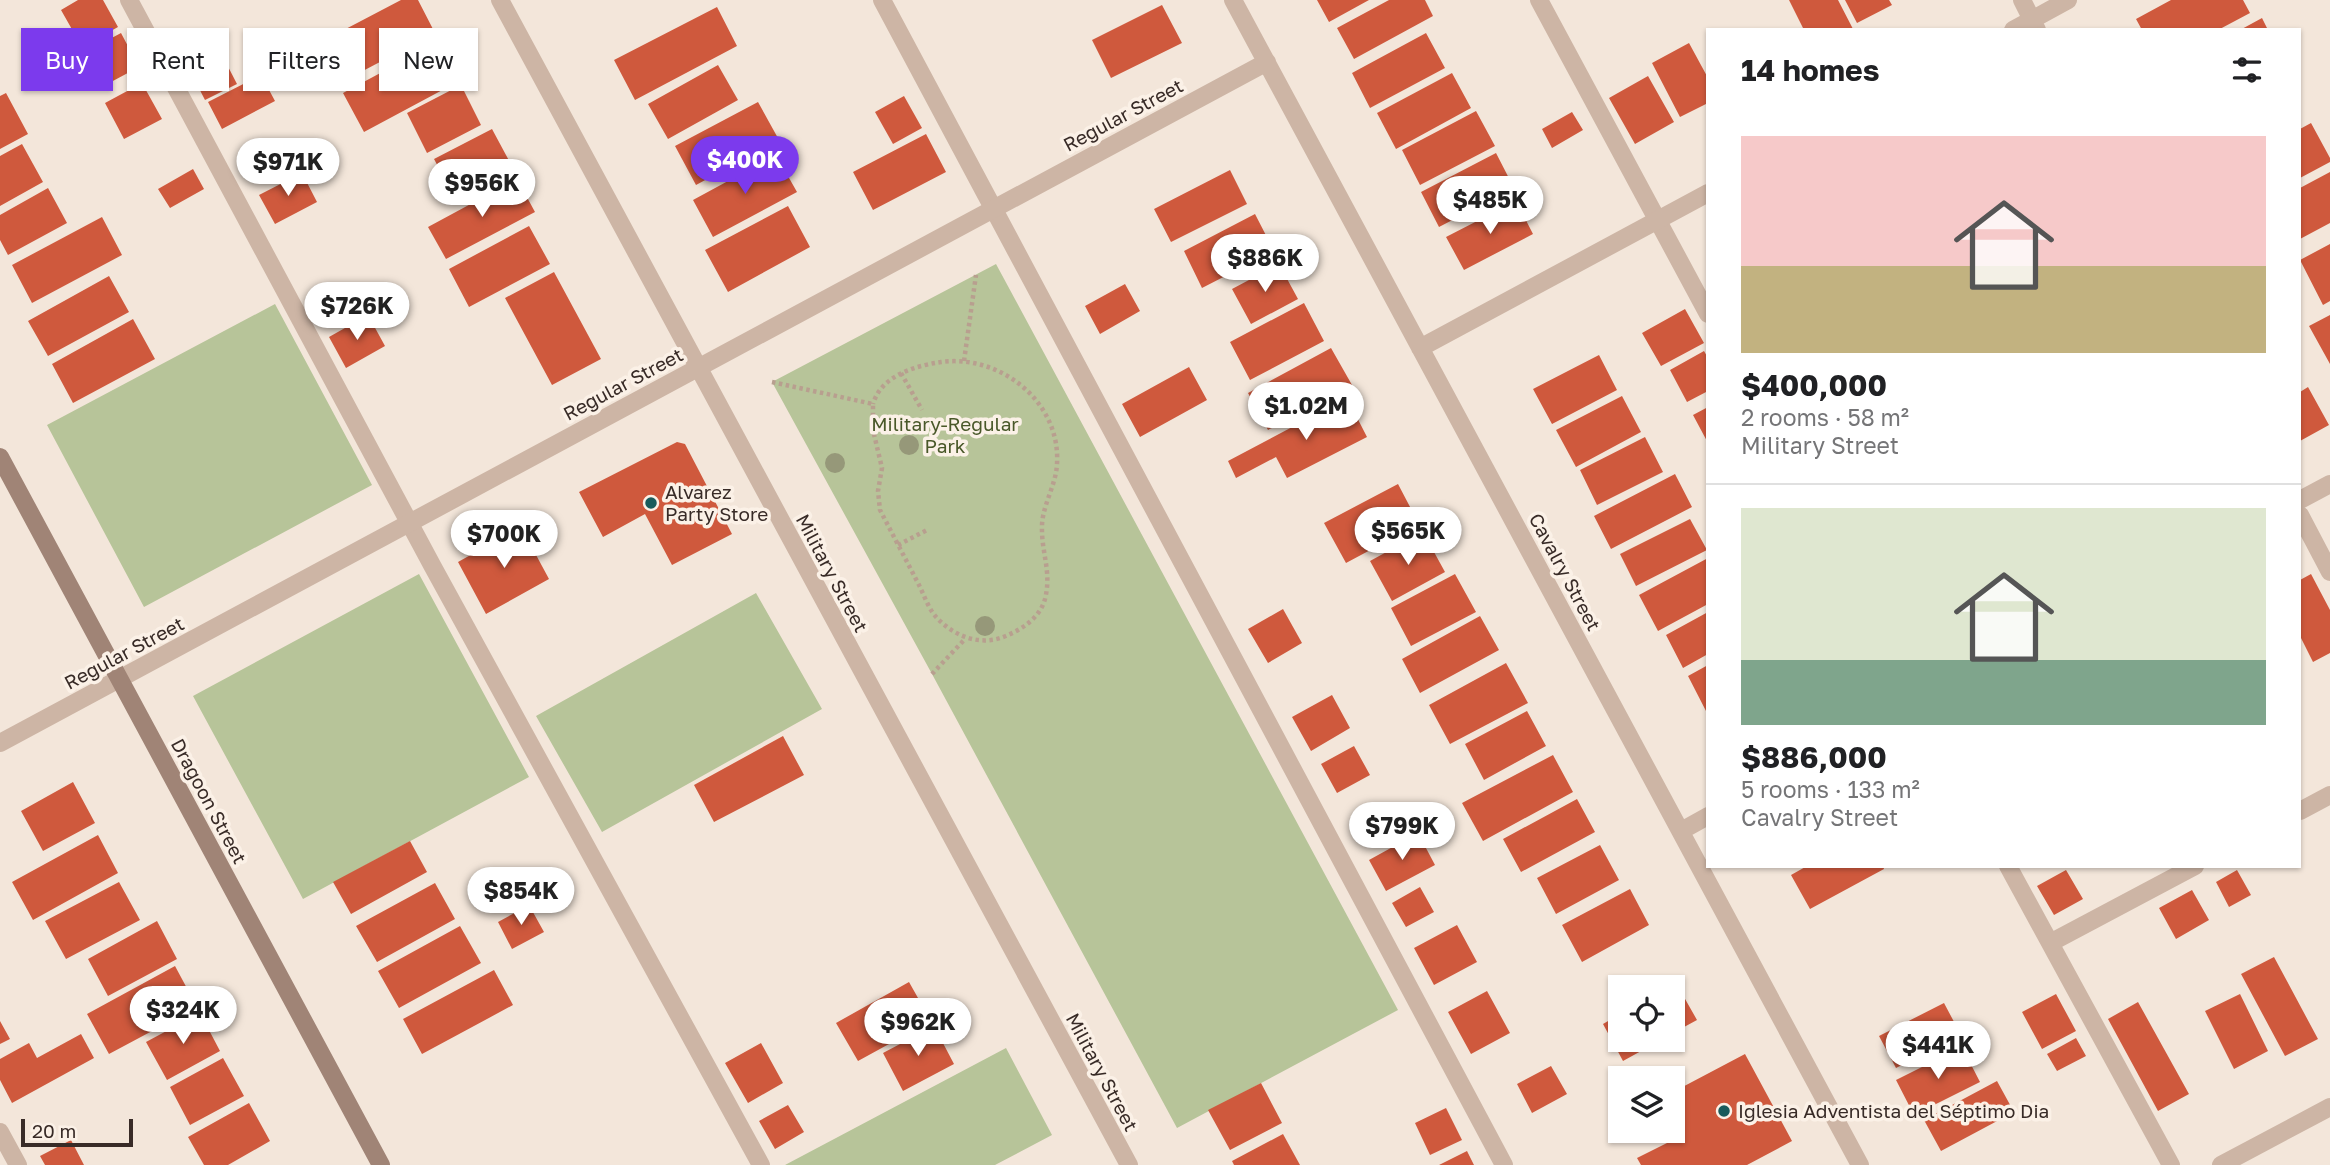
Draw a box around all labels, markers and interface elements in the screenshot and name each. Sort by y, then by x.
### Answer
chip: Buy [21,28,113,91]
chip: Rent [127,28,229,91]
chip: Filters [243,28,365,91]
chip: New [379,28,478,91]
icon: filters [2228,51,2266,89]
text: 14 homes [1741,52,1880,88]
street label: Regular Street [1059,73,1187,156]
pin: $400K [696,136,794,196]
pin: $971K [239,138,337,198]
text: $400K [707,145,783,173]
text: $971K [252,147,324,175]
pin: $956K [433,160,531,219]
text: $956K [444,168,520,196]
pin: $485K [1441,176,1539,236]
icon: home [1941,182,2067,308]
text: $485K [1452,185,1528,213]
pin: $886K [1216,234,1314,294]
text: $886K [1227,243,1303,271]
pin: $726K [308,282,406,342]
text: $726K [320,291,394,319]
street label: Regular Street [559,342,687,425]
text: $400,000 [1741,367,1887,403]
pin: $1.02M [1249,382,1363,442]
text: $1.02M [1264,391,1348,419]
text: 2 rooms · 58 m² [1741,403,1909,431]
park label: Military-Regular Park [871,412,1019,457]
text: Military Street [1741,431,1899,459]
place label: Alvarez Party Store [665,480,768,525]
marker: Alvarez Party Store [643,495,659,511]
pin: $565K [1359,508,1457,567]
street label: Cavalry Street [1525,509,1606,634]
pin: $700K [455,510,553,570]
street label: Military Street [792,510,873,636]
text: $565K [1371,516,1445,544]
text: $700K [467,519,541,547]
icon: home [1941,554,2067,680]
street label: Regular Street [60,611,188,694]
street label: Dragoon Street [167,734,252,867]
text: $886,000 [1741,739,1887,775]
text: 5 rooms · 133 m² [1741,775,1920,803]
pin: $799K [1353,802,1451,862]
text: Cavalry Street [1741,803,1898,831]
text: $799K [1365,811,1439,839]
pin: $854K [472,867,570,927]
text: $854K [483,876,559,904]
map controls [1608,975,1685,1143]
button: locate [1608,975,1685,1052]
pin: $324K [134,986,232,1046]
text: $324K [146,995,220,1023]
pin: $962K [869,998,967,1058]
text: $962K [880,1007,956,1035]
street label: Military Street [1062,1009,1143,1135]
pin: $441K [1889,1021,1987,1081]
text: $441K [1902,1030,1974,1058]
button: layers [1608,1066,1685,1143]
place label: Iglesia Adventista del Séptimo Dia [1738,1099,2049,1122]
marker: Iglesia Adventista del Séptimo Dia [1716,1103,1732,1119]
scale bar [21,1116,133,1148]
text: 20 m [32,1119,76,1142]

